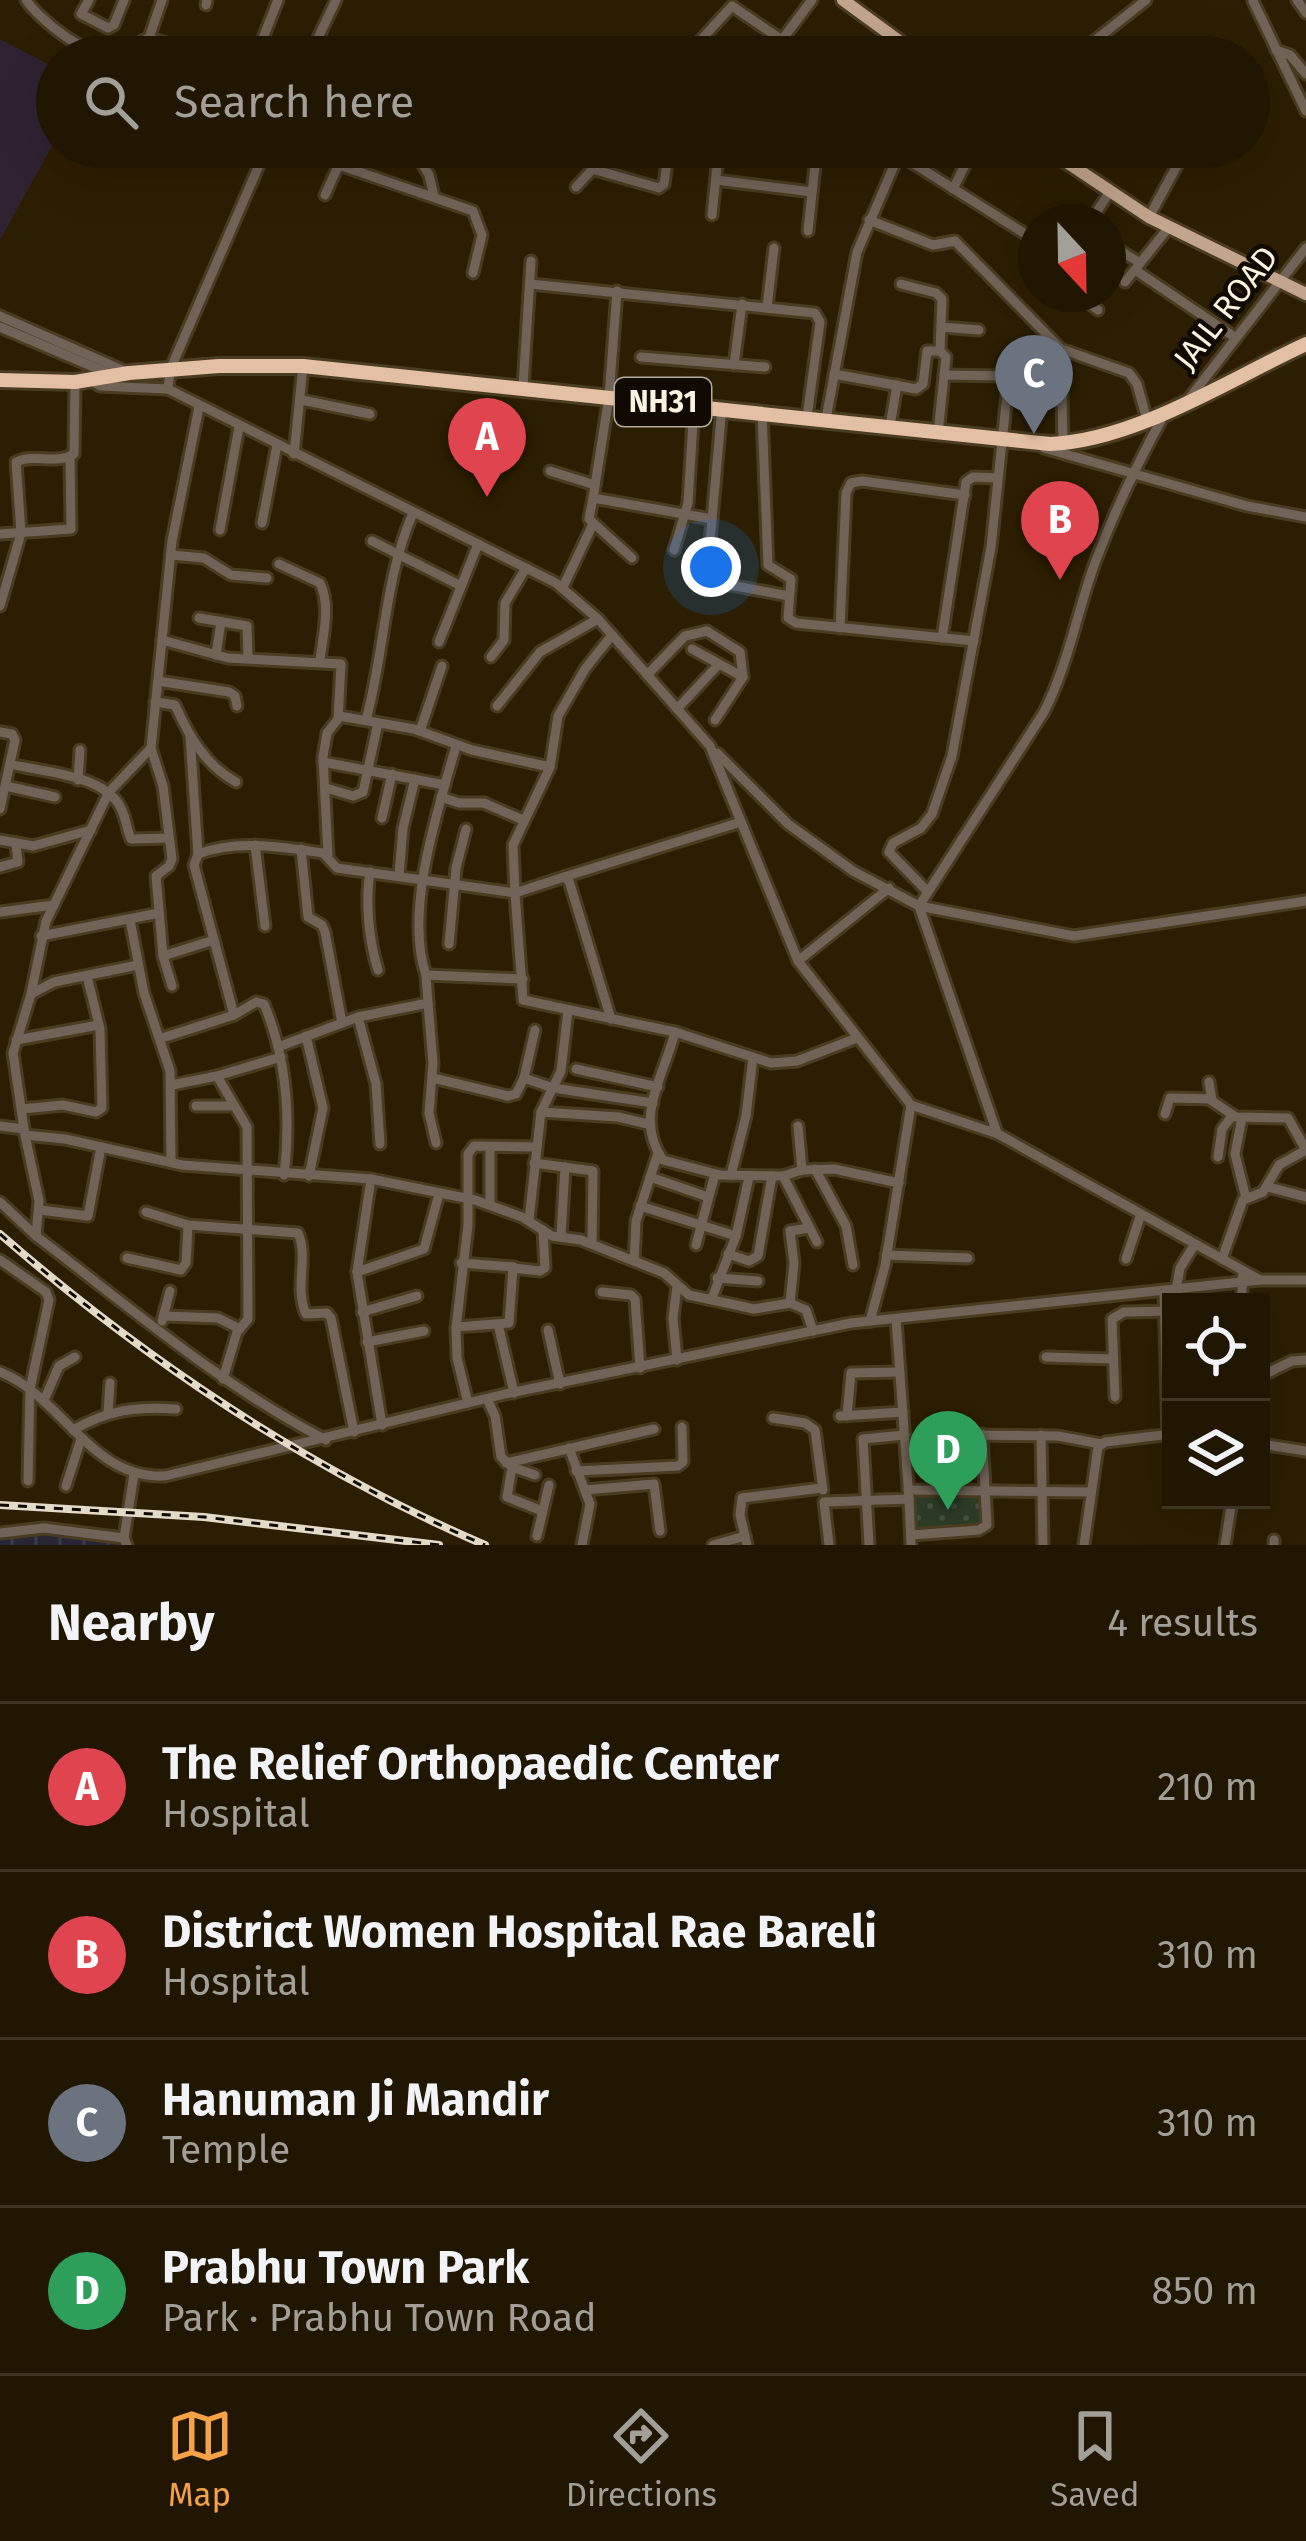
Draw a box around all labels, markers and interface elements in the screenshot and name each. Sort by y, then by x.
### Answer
search box [36,36,1270,168]
icon: search [78,69,144,135]
text: Search here [174,75,414,129]
north arrow [1018,204,1126,312]
street label: JAIL ROAD [1165,238,1287,378]
pin: C [995,335,1073,434]
road number: NH31 [615,378,711,426]
pin: A [448,398,526,497]
pin: B [1021,481,1099,580]
your location [681,537,741,597]
map controls [1162,1293,1270,1509]
button: locate [1162,1293,1270,1401]
button: layers [1162,1401,1270,1509]
pin: D [909,1411,987,1510]
text: Nearby [48,1592,214,1654]
text: 4 results [1107,1600,1258,1646]
text: The Relief Orthopaedic Center [162,1737,779,1791]
text: A [75,1764,99,1810]
text: 210 m [1157,1764,1258,1810]
text: Hospital [162,1791,310,1837]
text: District Women Hospital Rae Bareli [162,1905,877,1959]
text: B [75,1932,99,1978]
text: 310 m [1157,1932,1258,1978]
text: Hospital [162,1959,310,2005]
text: Hanuman Ji Mandir [162,2073,549,2127]
text: C [76,2100,98,2146]
text: 310 m [1157,2100,1258,2146]
text: Temple [162,2127,290,2173]
text: Prabhu Town Park [162,2241,529,2295]
text: D [74,2268,100,2314]
text: 850 m [1151,2268,1258,2314]
text: Park · Prabhu Town Road [162,2295,597,2341]
tab: Map [167,2403,233,2515]
tab: Directions [566,2403,717,2515]
tab: Saved [1050,2403,1139,2515]

